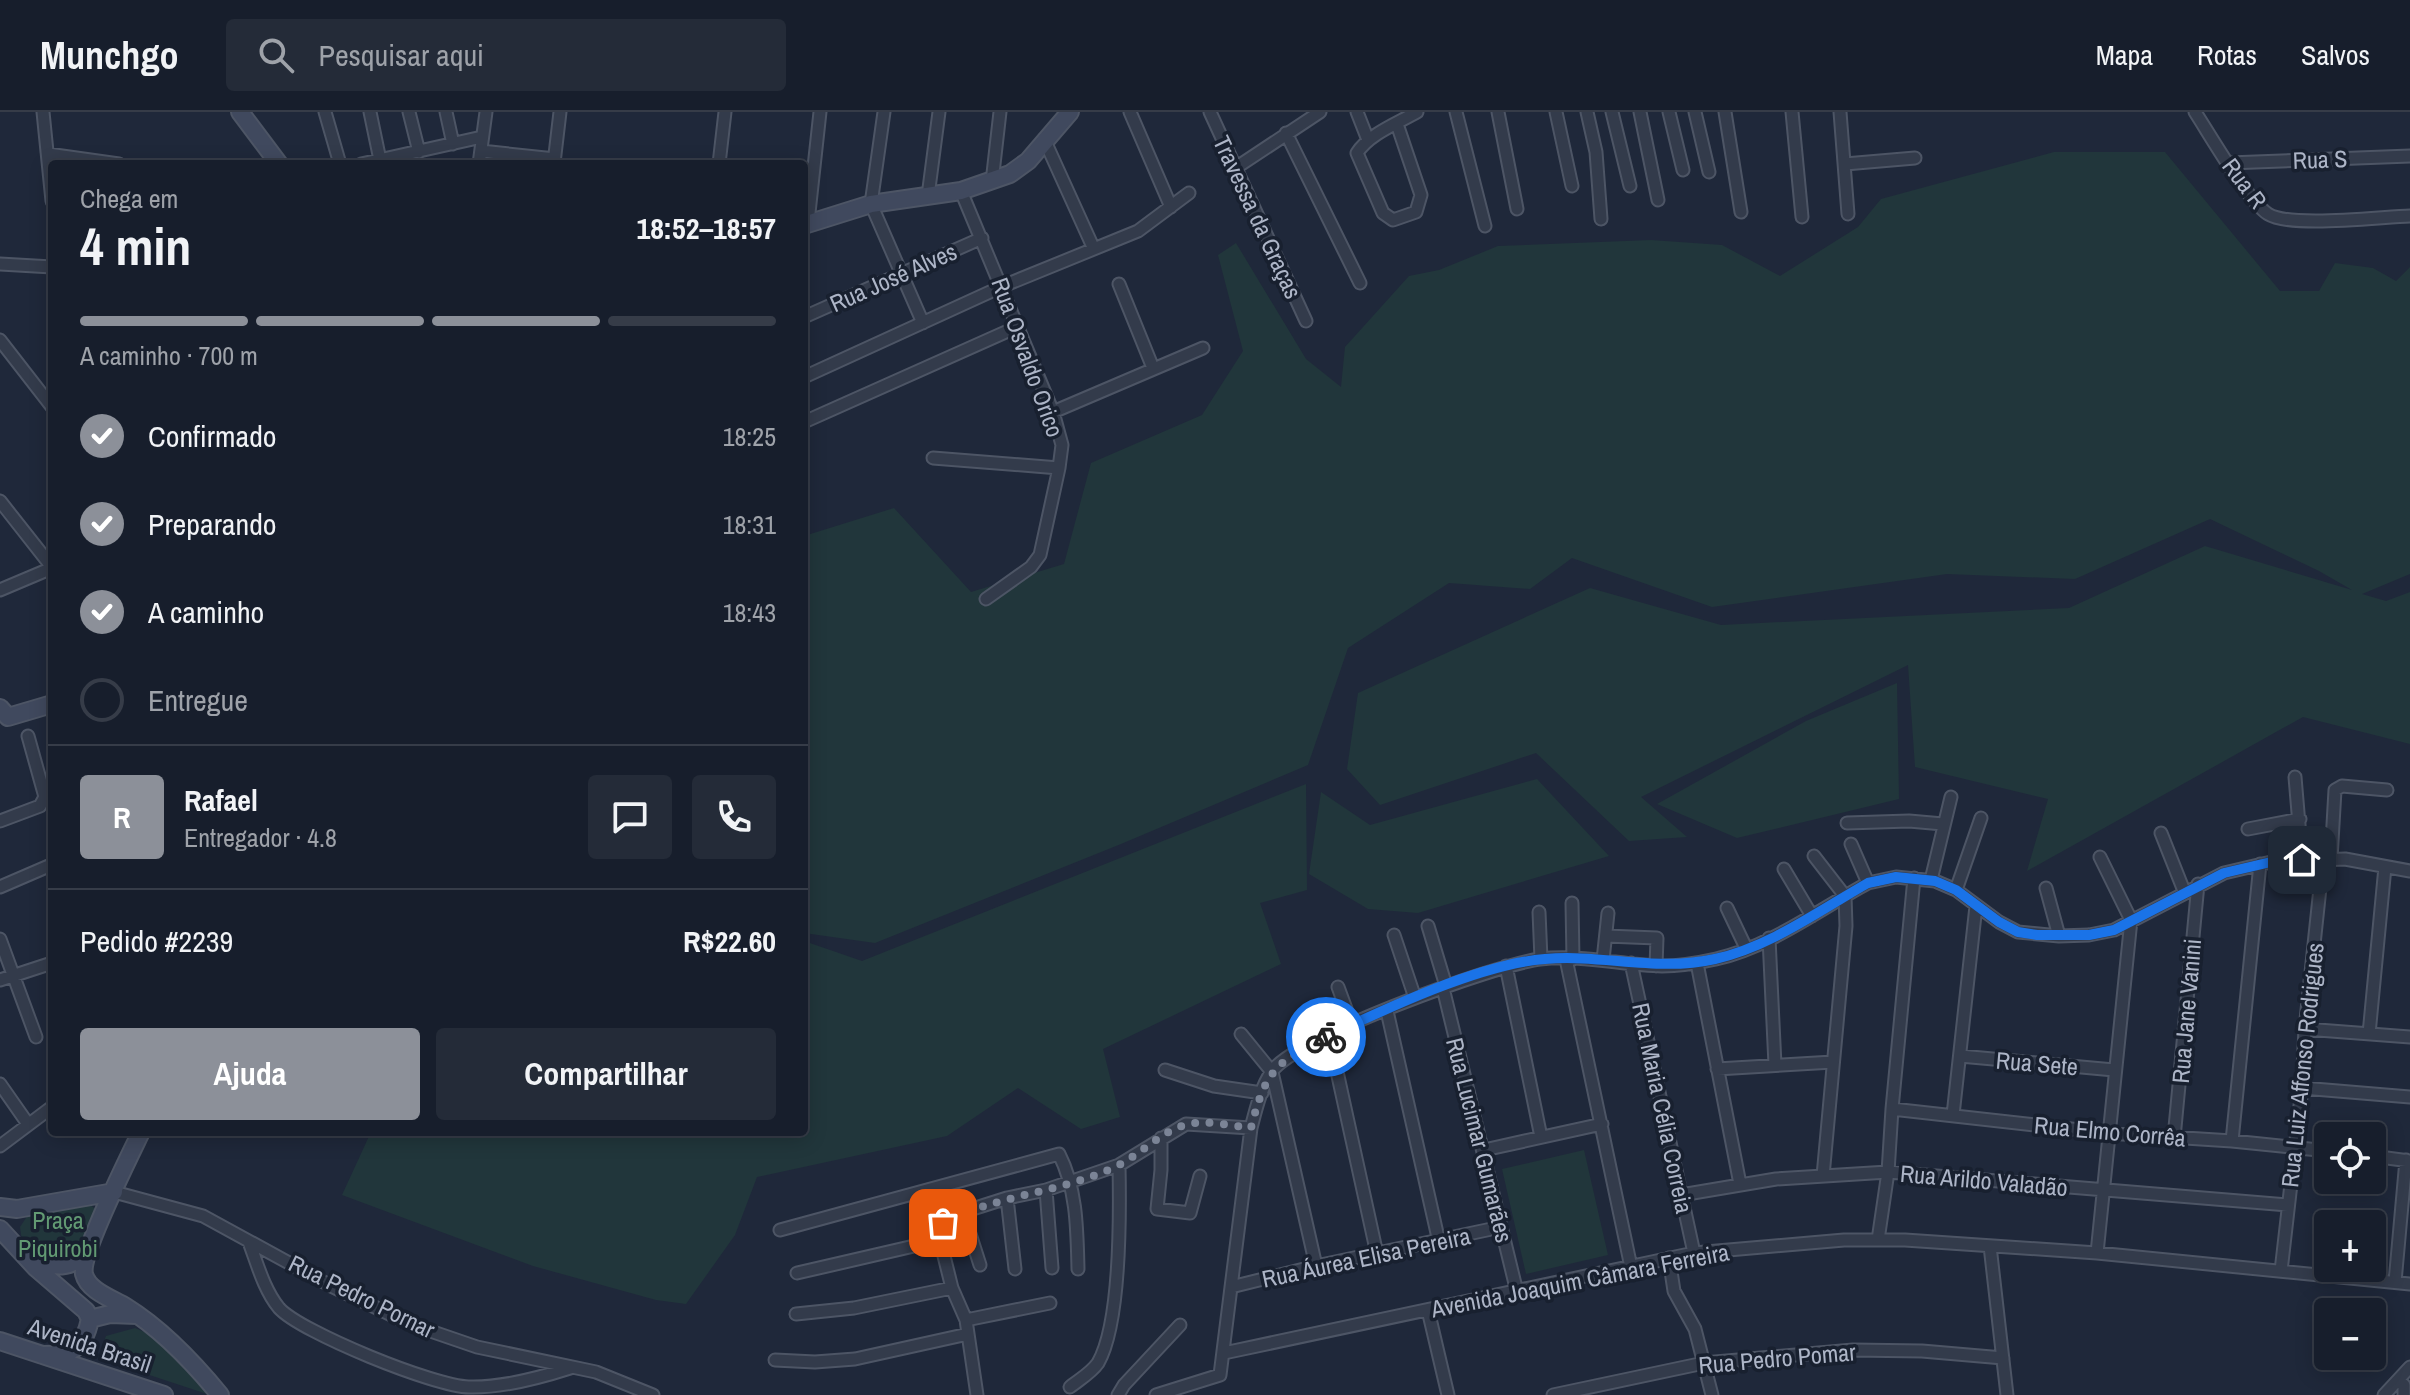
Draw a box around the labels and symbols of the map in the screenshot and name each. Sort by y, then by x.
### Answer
street label: Travessa da Graças [1206,130,1310,304]
street label: Rua S [2292,142,2348,176]
street label: Rua R [2215,151,2275,215]
street label: Rua José Alves [825,235,961,319]
street label: Rua Osvaldo Orico [984,273,1072,441]
pin [2268,826,2336,894]
street label: Rua Jane Vanini [2164,937,2208,1085]
street label: Rua Luiz Affonso Rodrigues [2273,941,2331,1189]
courier [1286,997,1366,1077]
street label: Rua Maria Célia Correia [1625,1000,1701,1216]
street label: Rua Lucimar Gumarães [1439,1034,1521,1246]
street label: Rua Sete [1995,1043,2079,1083]
street label: Rua Elmo Corrêa [2033,1108,2187,1154]
street label: Rua Arildo Valadão [1899,1157,2069,1203]
pin [909,1189,977,1257]
park label: Praça Piquirobi [18,1204,98,1264]
street label: Rua Áurea Elisa Pereira [1259,1219,1473,1295]
street label: Avenida Joaquim Câmara Ferreira [1427,1235,1732,1325]
street label: Rua Pedro Pornar [284,1247,441,1345]
street label: Avenida Brasil [23,1310,156,1380]
street label: Rua Pedro Pomar [1697,1335,1857,1381]

